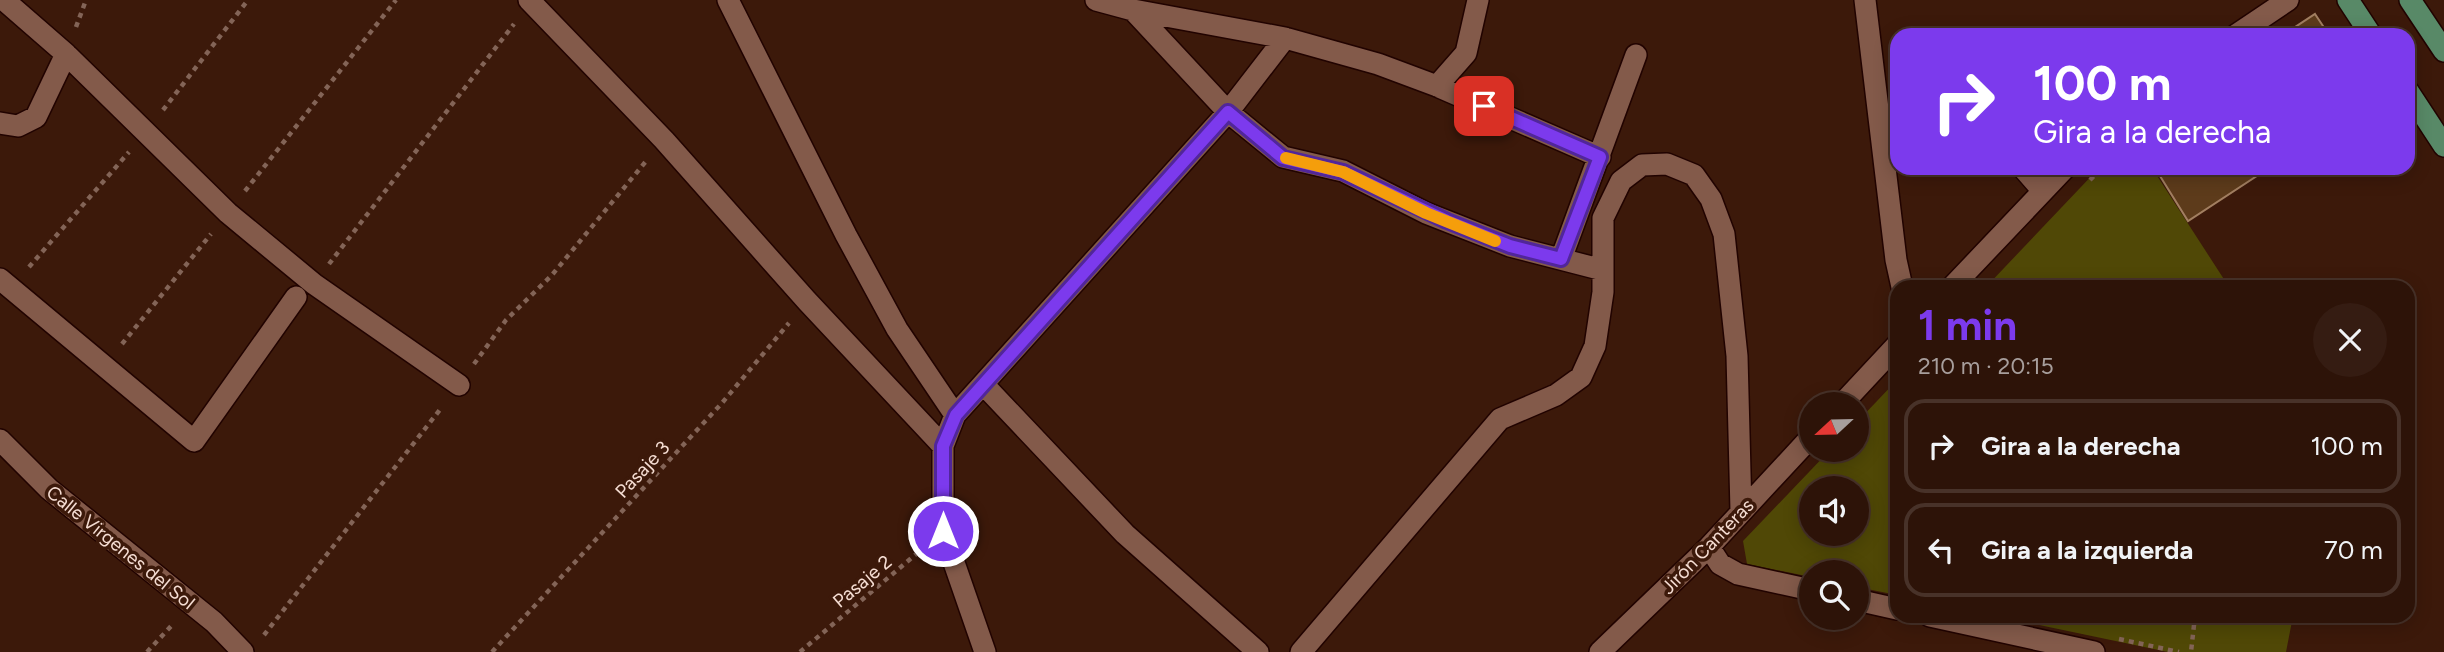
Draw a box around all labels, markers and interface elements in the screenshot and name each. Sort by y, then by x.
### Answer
text: 100 m [2033,53,2172,112]
icon: right [1918,56,2009,147]
pin [1454,76,1514,136]
icon: arrive [1465,87,1503,125]
text: Gira a la derecha [2033,113,2271,151]
text: 1 min [1918,300,2017,351]
button: close [2313,303,2387,377]
text: 210 m · 20:15 [1918,352,2054,380]
north arrow [1799,392,1869,462]
map controls [1799,392,1869,630]
icon: right [1922,427,1960,465]
text: Gira a la derecha [1981,430,2181,462]
text: 100 m [2310,430,2383,462]
street label: Pasaje 3 [610,436,674,503]
button: sound [1799,476,1869,546]
street label: Calle Virgenes del Sol [42,481,199,614]
position arrow [906,494,980,568]
street label: Jirón Canteras [1656,494,1759,599]
icon: left [1922,531,1960,569]
text: Gira a la izquierda [1981,534,2193,566]
text: 70 m [2324,534,2383,566]
street label: Pasaje 2 [828,550,896,613]
button: search [1799,560,1869,630]

